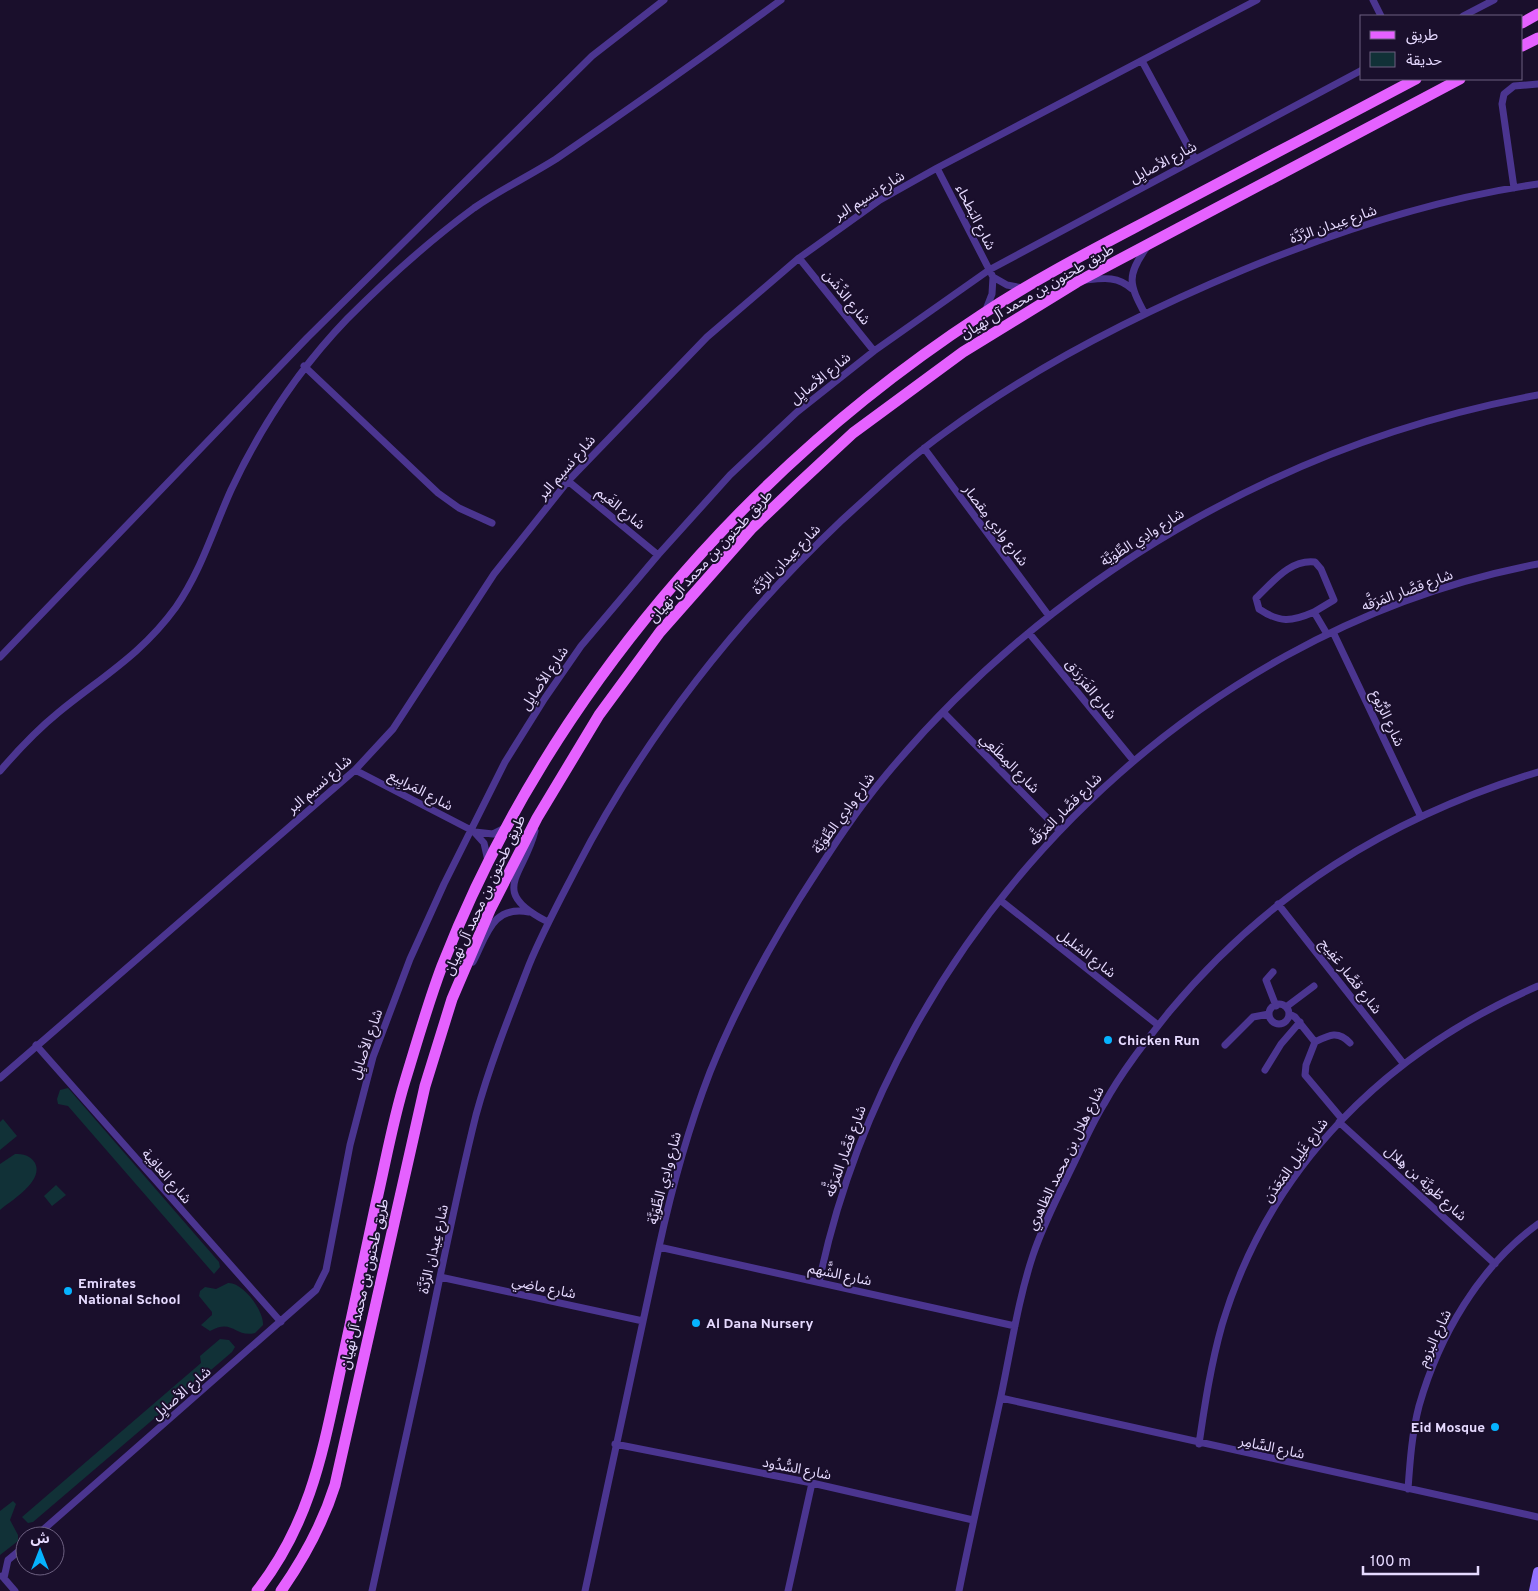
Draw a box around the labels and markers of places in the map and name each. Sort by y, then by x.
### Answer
place label: Chicken Run [1118,1033,1200,1050]
marker: Chicken Run [1102,1034,1114,1046]
place label: Emirates National School [78,1276,181,1309]
marker: Emirates National School [62,1285,74,1297]
place label: Al Dana Nursery [706,1316,813,1333]
marker: Al Dana Nursery [690,1317,702,1329]
place label: Eid Mosque [1411,1420,1485,1437]
marker: Eid Mosque [1489,1421,1501,1433]

